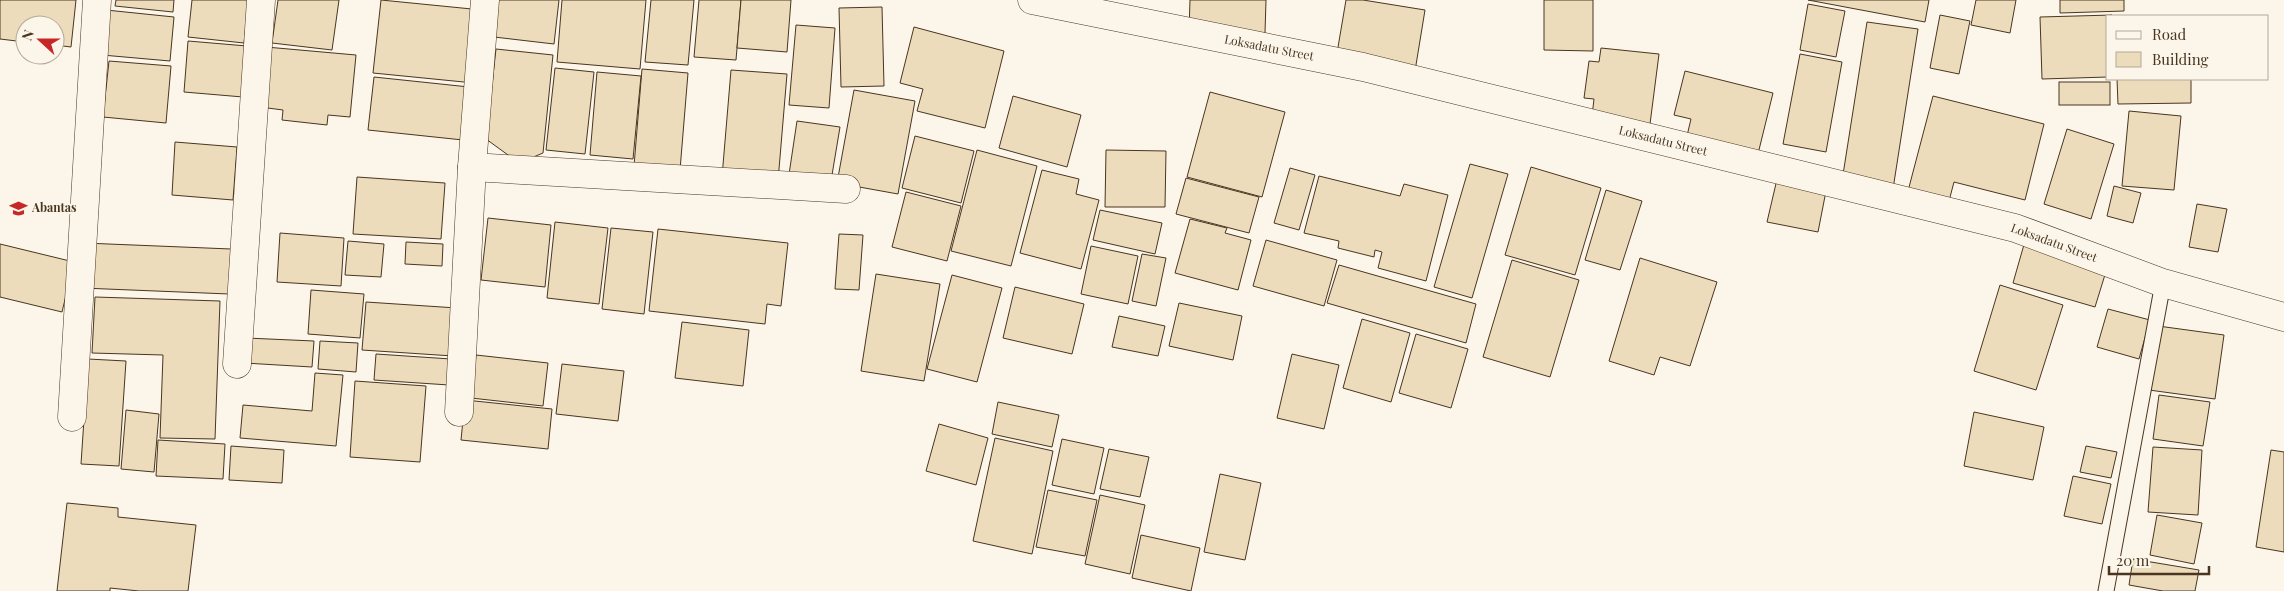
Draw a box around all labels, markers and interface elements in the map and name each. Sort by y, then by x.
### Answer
north arrow [15,15,65,65]
legend [2106,15,2269,80]
text: Road [2152,24,2186,44]
text: N [17,27,38,43]
street label: Loksadatu Street [1223,30,1316,64]
text: Building [2152,49,2209,69]
street label: Loksadatu Street [1617,121,1710,159]
school or university icon: Abantas [8,198,28,218]
place label: Abantas [31,199,77,215]
street label: Loksadatu Street [2009,219,2100,265]
scale bar [2109,544,2209,576]
text: 20 m [2116,550,2150,570]

